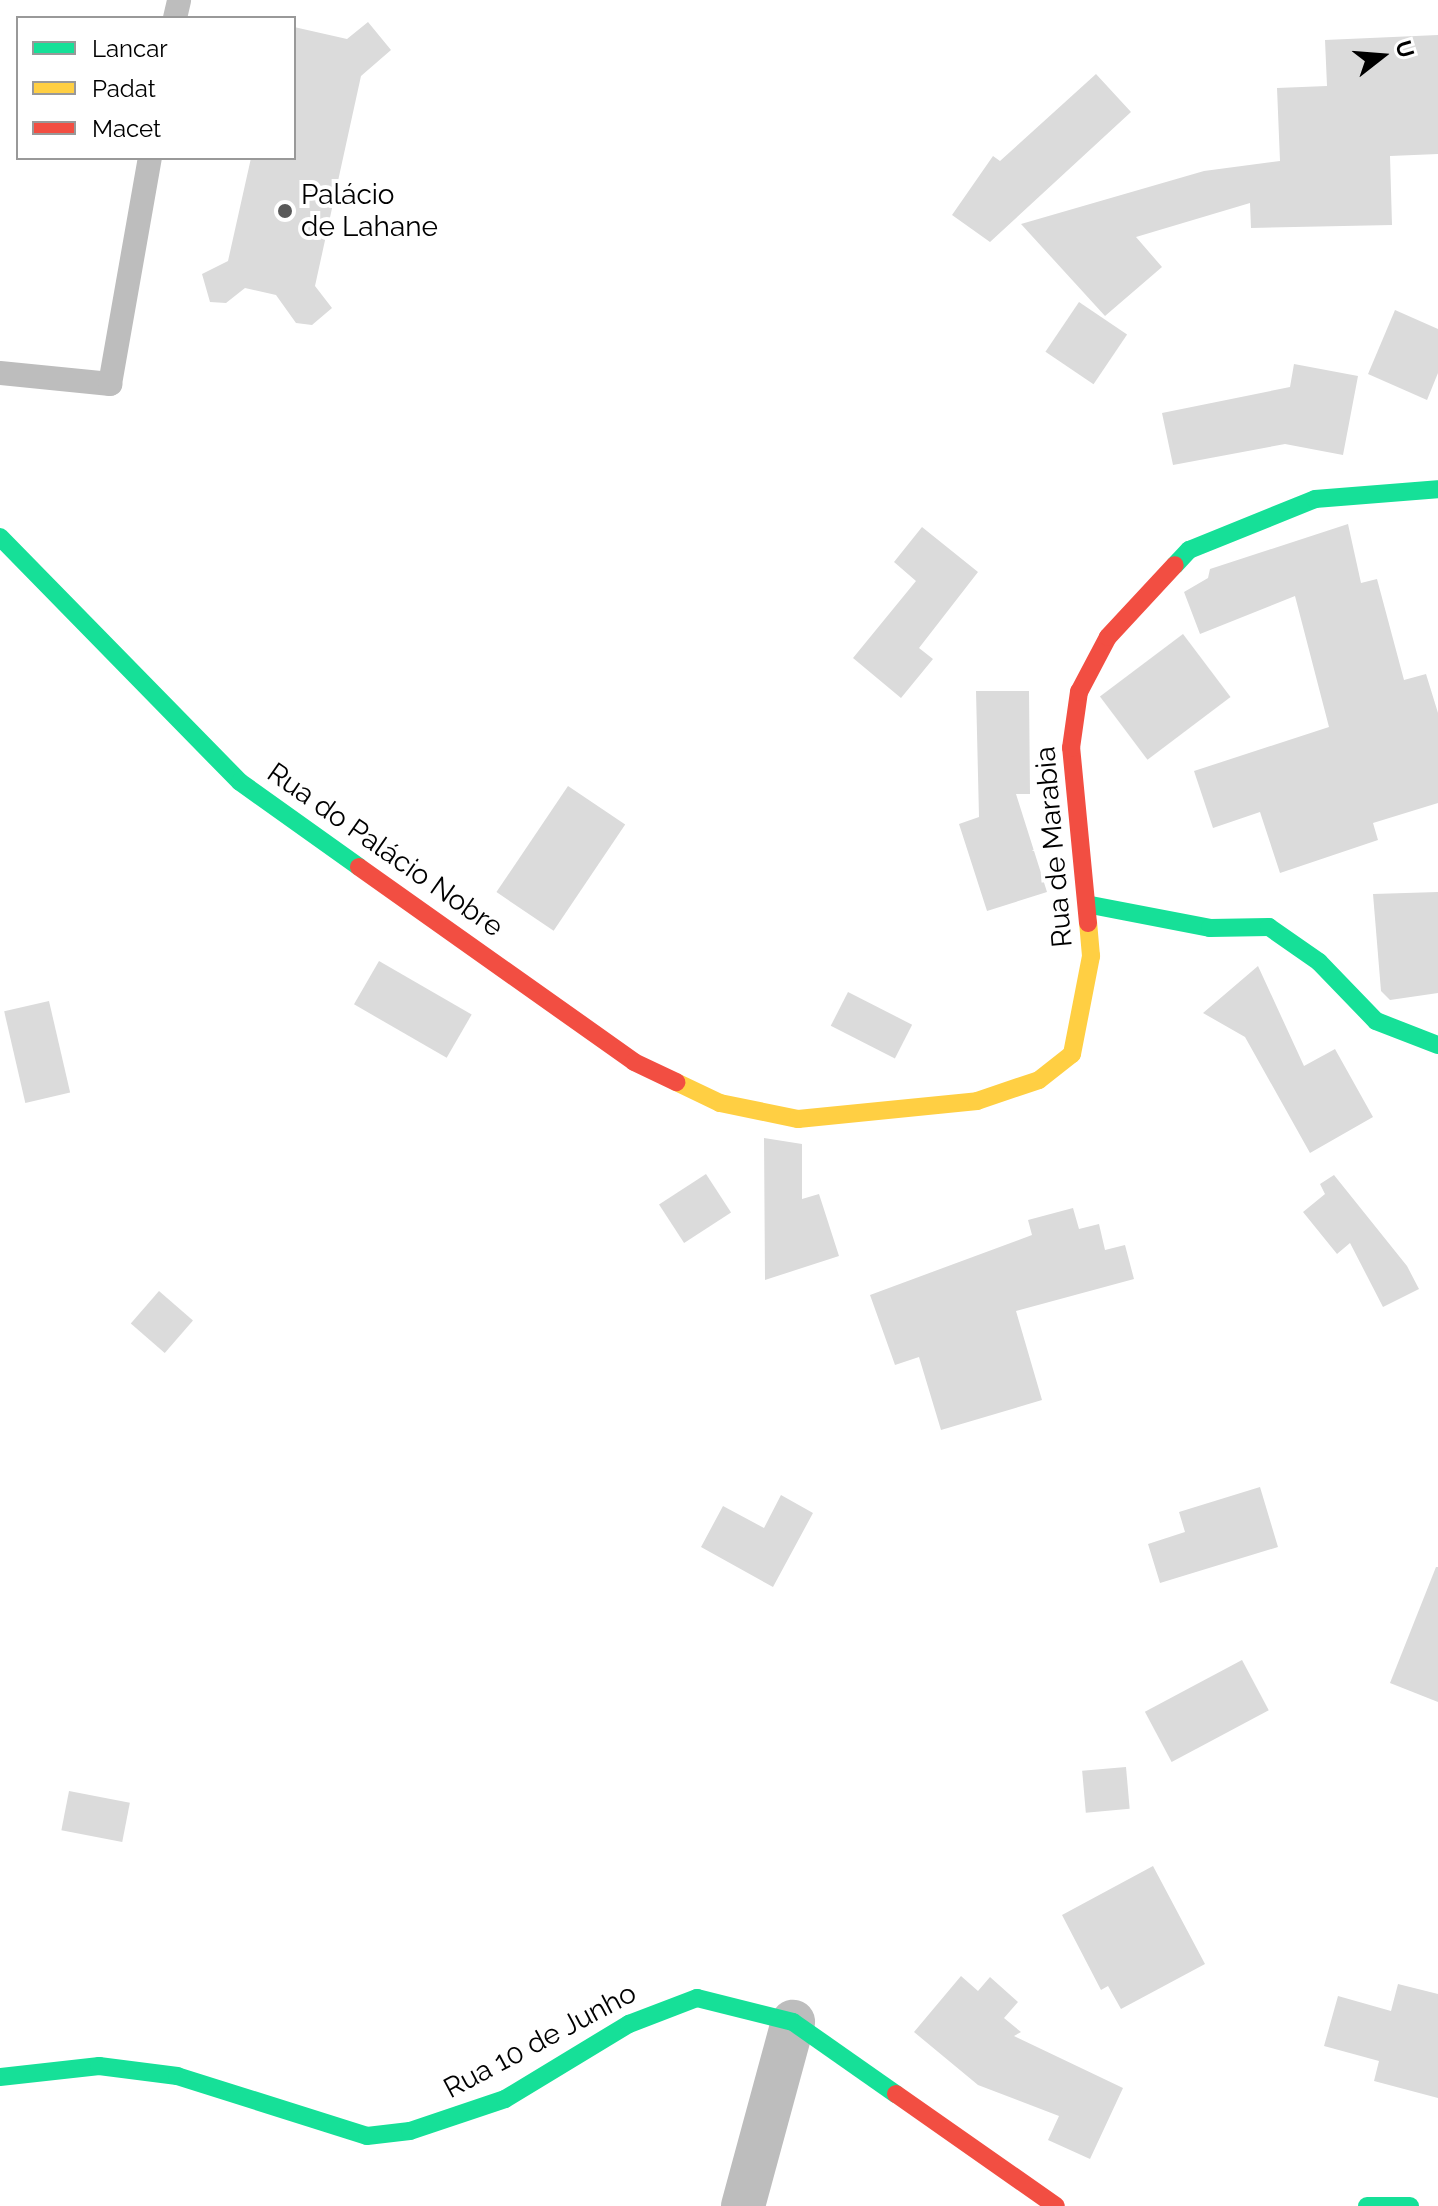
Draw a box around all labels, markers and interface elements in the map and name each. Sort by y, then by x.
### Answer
legend [16,16,296,160]
north arrow [1342,16,1422,96]
text: Lancar [92,34,168,63]
text: U [1390,37,1420,61]
text: Padat [92,74,156,103]
text: Macet [92,114,161,143]
place label: Palácio de Lahane [301,178,438,244]
marker: Palácio de Lahane [276,202,294,220]
street label: Rua de Marabia [1028,745,1080,949]
street label: Rua do Palácio Nobre [261,756,509,944]
street label: Rua 10 de Junho [438,1976,642,2106]

